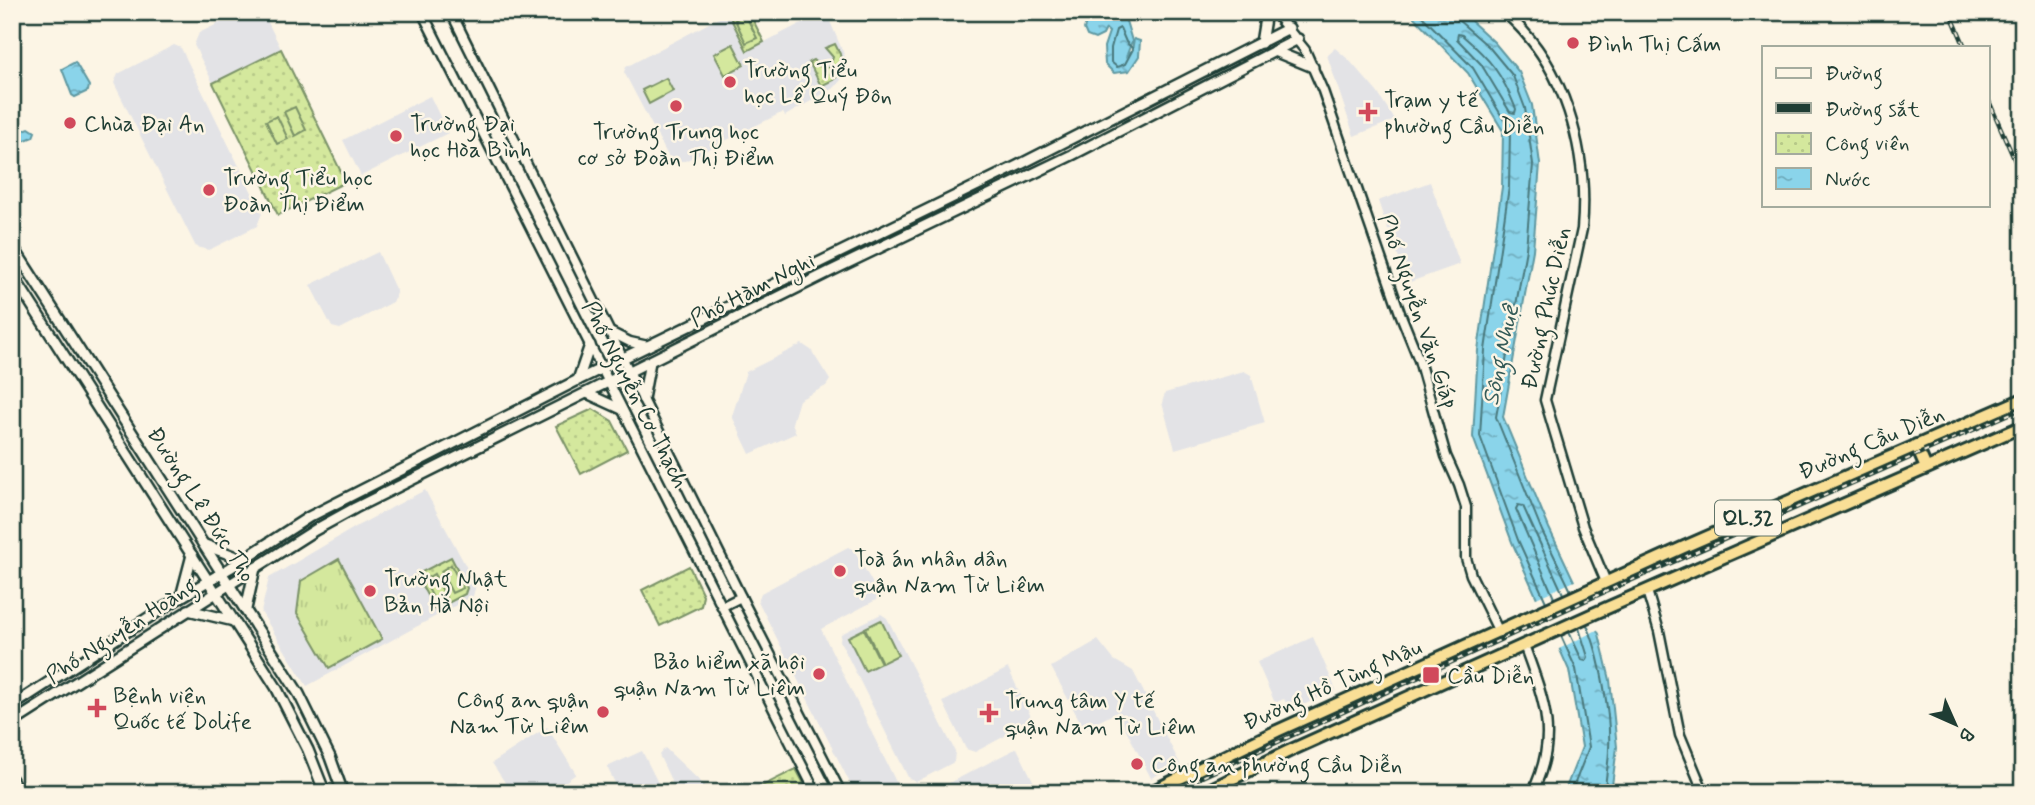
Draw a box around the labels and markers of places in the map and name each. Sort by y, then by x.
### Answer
place label: Đình Thị Cấm [1587,30,1721,60]
marker: Đình Thị Cấm [1565,35,1581,51]
place label: Trường Tiểu học Lê Quý Đôn [744,56,892,112]
marker: Trường Tiểu học Lê Quý Đôn [722,74,738,90]
place label: Trạm y tế phường Cầu Diễn [1384,86,1545,144]
marker: Trường Trung học cơ sở Đoàn Thị Điểm [668,98,684,114]
marker: Trạm y tế phường Cầu Diễn [1358,102,1378,122]
place label: Chùa Đại An [84,110,205,140]
place label: Trường Đại học Hòa Bình [410,110,532,166]
marker: Chùa Đại An [62,115,78,131]
place label: Trường Trung học cơ sở Đoàn Thị Điểm [577,118,775,174]
marker: Trường Đại học Hòa Bình [388,128,404,144]
place label: Trường Tiểu học Đoàn Thị Điểm [223,164,373,220]
marker: Trường Tiểu học Đoàn Thị Điểm [201,182,217,198]
place label: Toà án nhân dân quận Nam Từ Liêm [854,545,1045,601]
marker: Toà án nhân dân quận Nam Từ Liêm [832,563,848,579]
place label: Trường Nhật Bản Hà Nội [384,565,508,621]
marker: Trường Nhật Bản Hà Nội [362,583,378,599]
place label: Bảo hiểm xã hội quận Nam Từ Liêm [614,648,805,704]
place label: Cầu Diễn [1447,662,1534,692]
marker: Cầu Diễn [1421,665,1441,685]
marker: Bảo hiểm xã hội quận Nam Từ Liêm [811,666,827,682]
place label: Bệnh viện Quốc tế Dolife [113,682,252,738]
place label: Công an quận Nam Từ Liêm [450,686,589,742]
place label: Trung tâm Y tế quận Nam Từ Liêm [1005,687,1196,743]
marker: Bệnh viện Quốc tế Dolife [87,698,107,718]
marker: Trung tâm Y tế quận Nam Từ Liêm [979,703,999,723]
marker: Công an quận Nam Từ Liêm [595,704,611,720]
place label: Công an phường Cầu Diễn [1151,751,1402,783]
marker: Công an phường Cầu Diễn [1129,756,1145,772]

